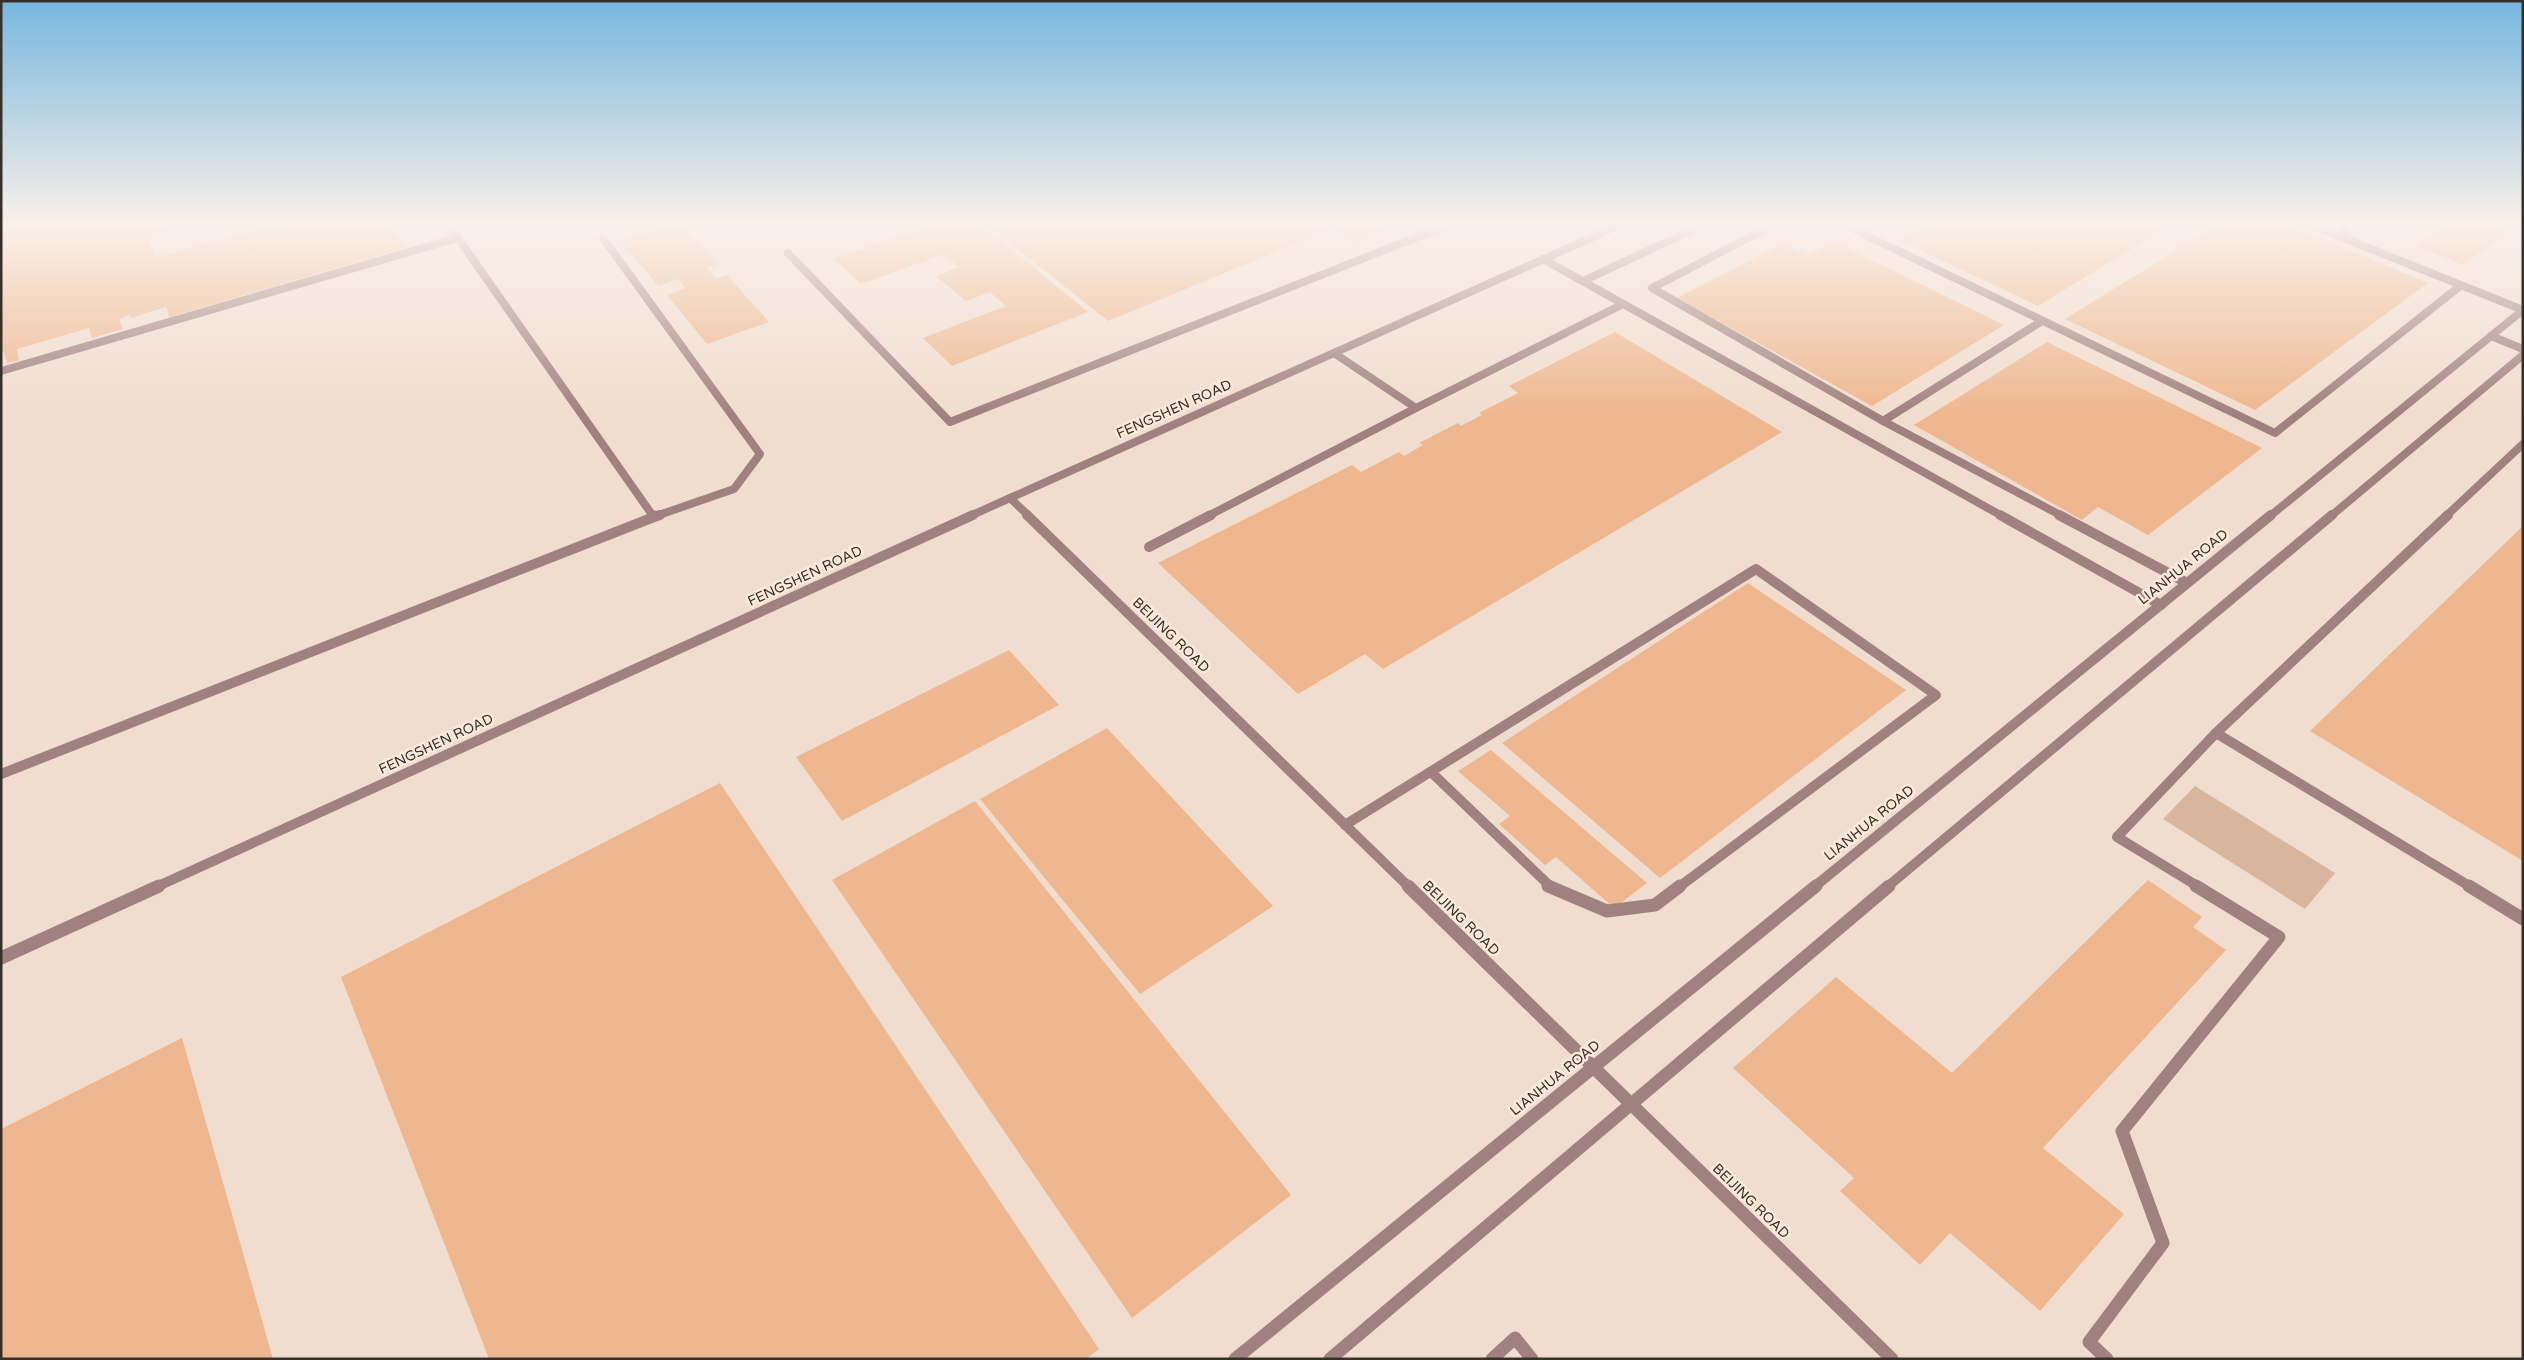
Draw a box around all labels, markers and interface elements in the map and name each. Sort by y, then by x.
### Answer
street label: FENGSHEN ROAD [1114,376,1234,442]
street label: LIANHUA ROAD [2135,526,2231,608]
street label: FENGSHEN ROAD [745,542,865,610]
street label: BEIJING ROAD [1129,594,1213,676]
street label: FENGSHEN ROAD [376,710,496,778]
street label: LIANHUA ROAD [1821,782,1917,864]
street label: BEIJING ROAD [1419,877,1503,959]
street label: LIANHUA ROAD [1507,1037,1603,1119]
street label: BEIJING ROAD [1709,1160,1793,1242]

